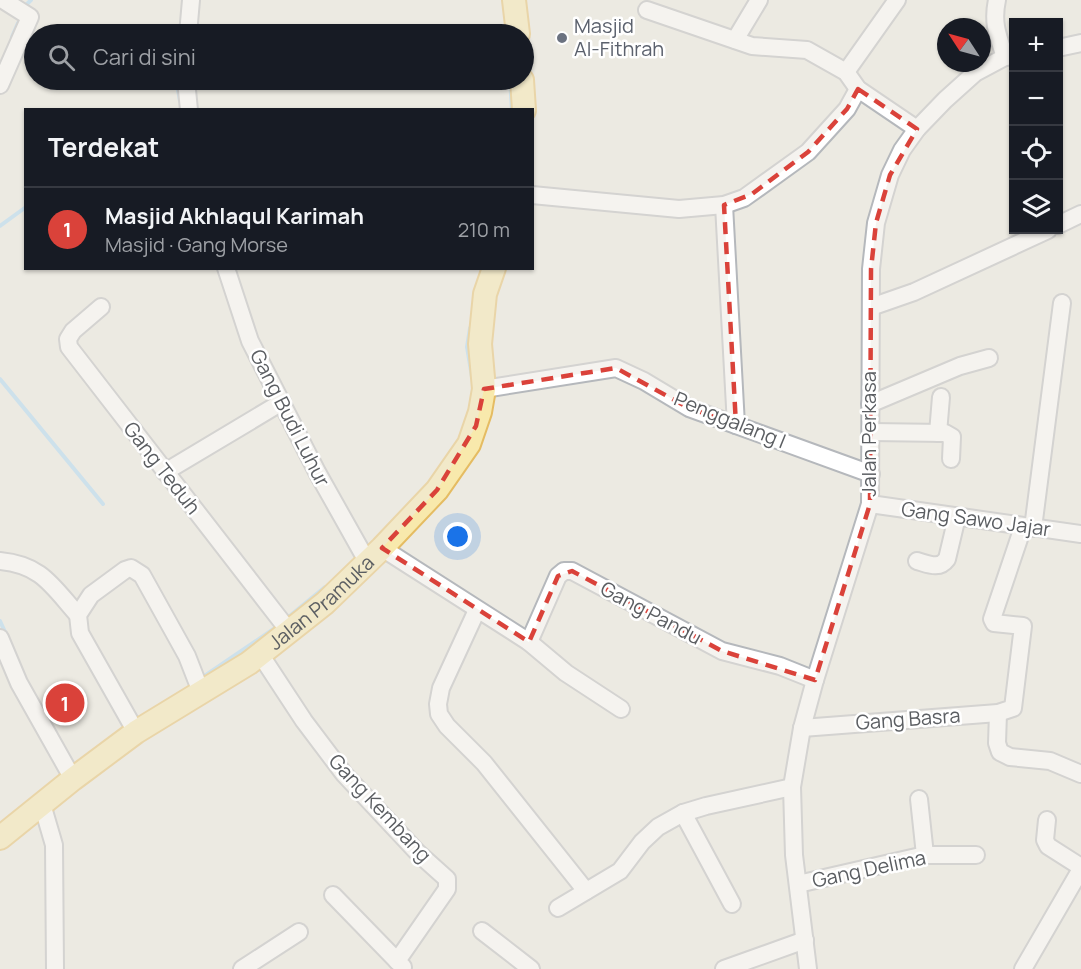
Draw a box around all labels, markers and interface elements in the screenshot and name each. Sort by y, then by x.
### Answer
place label: Masjid Al-Fithrah [574,12,664,62]
north arrow [937,18,991,72]
map controls [1009,18,1063,234]
button: + [1009,18,1063,72]
search box [24,24,534,90]
marker: Masjid Al-Fithrah [555,31,569,45]
icon: search [45,41,78,74]
text: Cari di sini [93,42,196,72]
button: − [1009,72,1063,126]
button: locate [1009,126,1063,180]
text: Terdekat [48,129,159,165]
button: layers [1009,180,1063,234]
text: Masjid Akhlaqul Karimah [105,201,364,231]
text: 1 [63,216,72,243]
text: 210 m [458,216,510,243]
text: Masjid · Gang Morse [105,231,288,258]
street label: Gang Budi Luhur [244,345,337,491]
street label: Jalan Perkasa [855,371,882,497]
street label: Penggalang I [670,385,790,454]
street label: Gang Teduh [118,416,207,520]
street label: Gang Sawo Jajar [900,495,1052,542]
your location [443,522,472,551]
street label: Jalan Pramuka [262,549,380,656]
street label: Gang Pandu [596,575,707,651]
pin: 1 [46,680,84,726]
street label: Gang Basra [855,701,961,736]
street label: Gang Kembang [323,748,438,868]
street label: Gang Delima [810,843,928,894]

